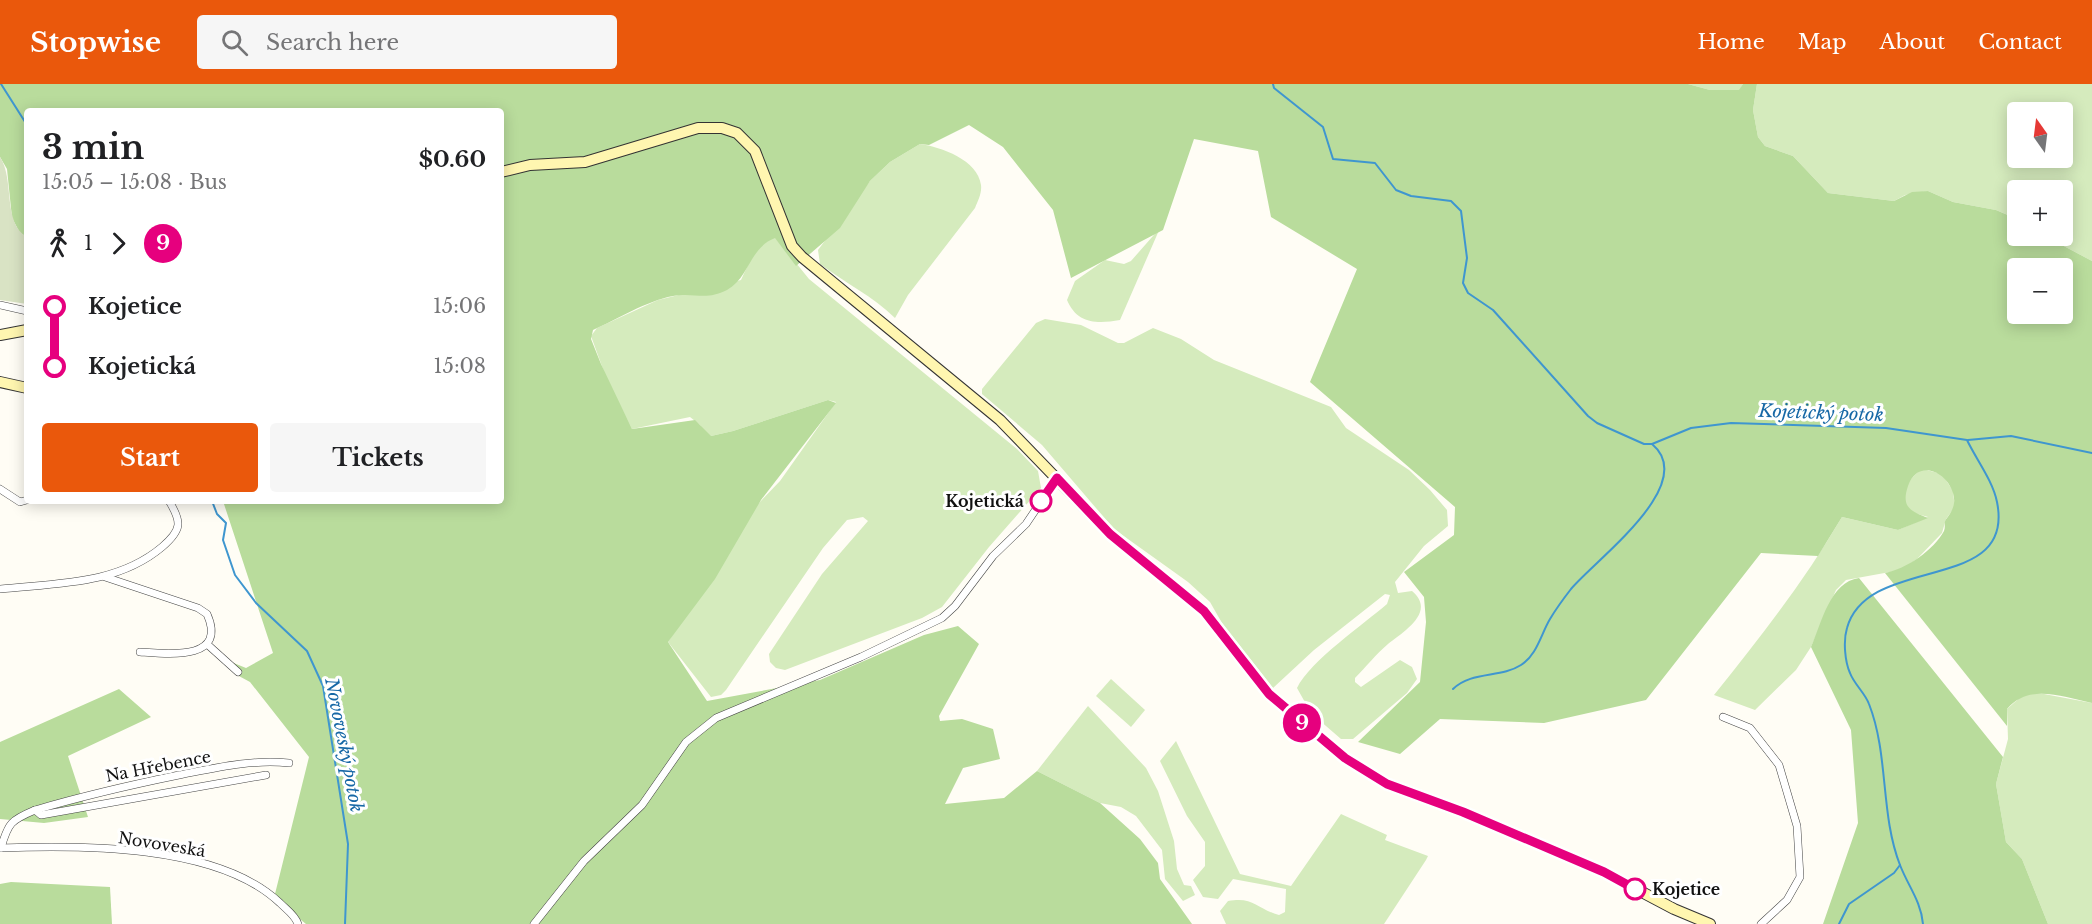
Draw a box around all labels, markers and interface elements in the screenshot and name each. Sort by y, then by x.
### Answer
search box [197,15,617,69]
text: Stopwise [30,25,161,60]
icon: search [218,26,251,59]
text: Search here [266,29,399,56]
text: Home [1698,29,1765,55]
text: Map [1798,29,1846,55]
text: About [1879,29,1945,55]
text: Contact [1978,29,2062,55]
north arrow [2007,102,2073,168]
map controls [2007,102,2073,324]
text: 3 min [42,127,144,168]
text: $0.60 [419,146,486,173]
text: 15:05 – 15:08 · Bus [42,170,227,194]
button: + [2007,180,2073,246]
icon: walk [42,227,75,260]
icon: forward [102,227,135,260]
text: 9 [156,230,170,256]
text: 1 [84,231,93,255]
button: − [2007,258,2073,324]
text: Kojetice [88,293,182,320]
text: 15:06 [433,294,486,318]
text: Kojetická [88,353,196,380]
text: 15:08 [434,354,486,378]
water label: Kojetický potok [1757,400,1884,426]
button: Start [42,423,258,492]
button: Tickets [270,423,486,492]
marker: Kojetická [1030,490,1052,512]
place label: Kojetická [945,491,1024,511]
water label: Novoveský potok [320,675,368,814]
line badge: 9 [1282,704,1322,742]
text: 9 [1295,710,1309,736]
street label: Na Hřebence [104,746,212,786]
street label: Novoveská [117,827,207,861]
marker: Kojetice [1624,878,1646,900]
place label: Kojetice [1652,879,1720,899]

